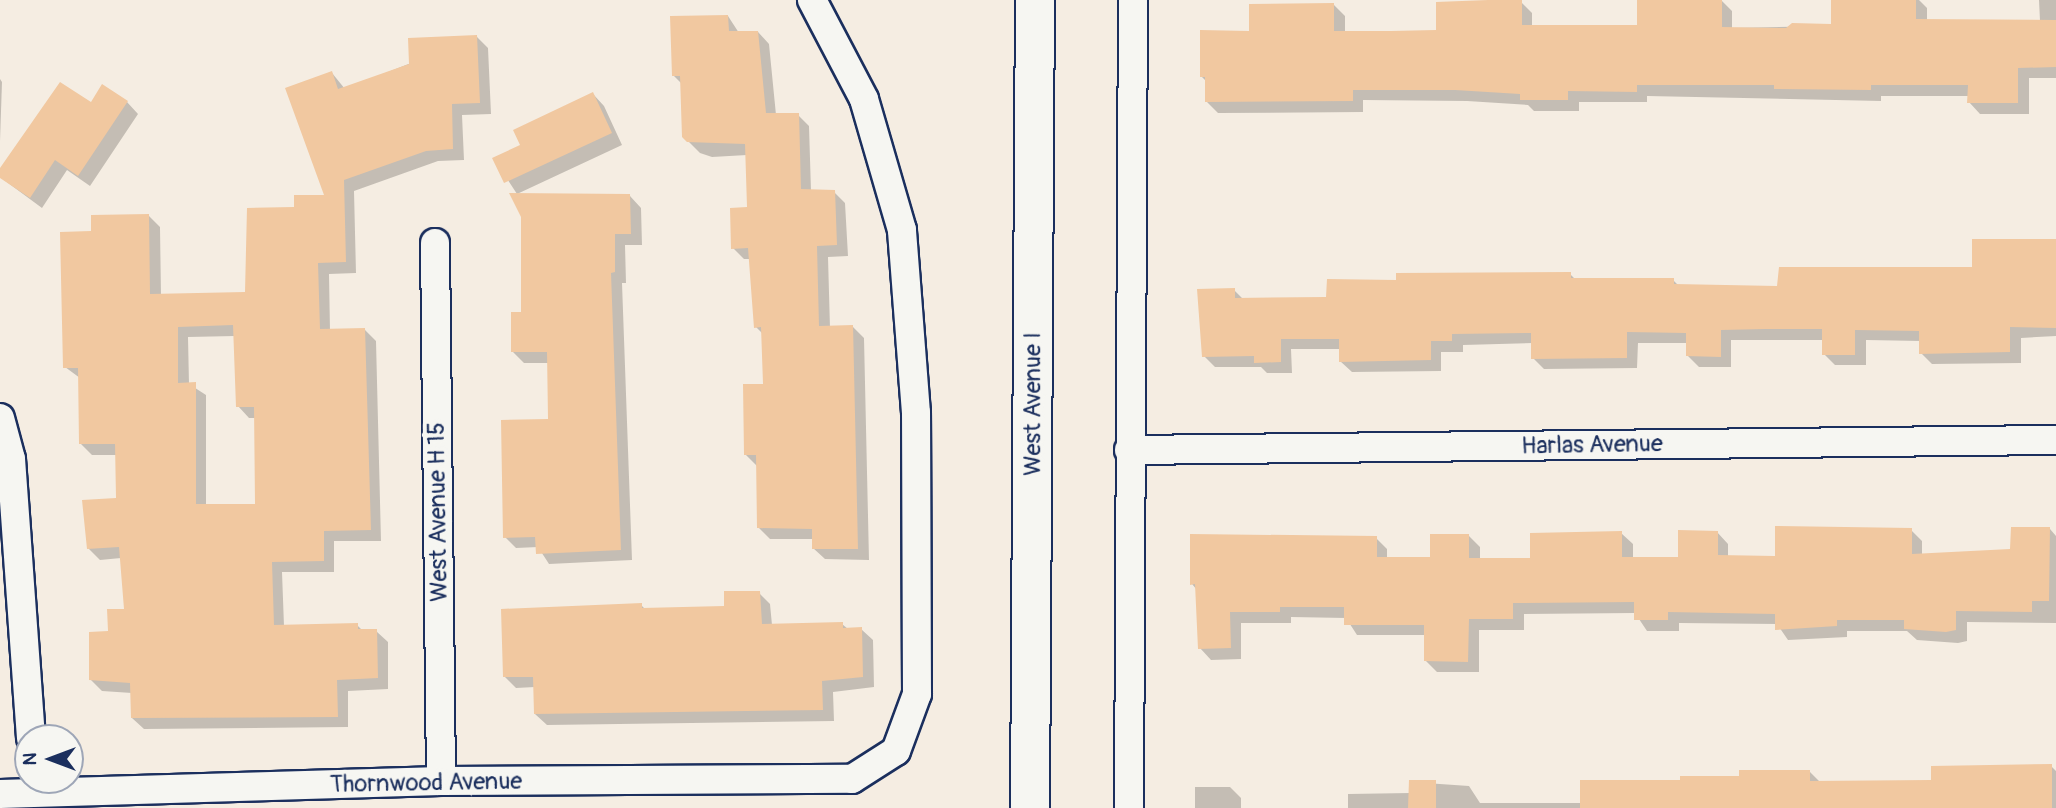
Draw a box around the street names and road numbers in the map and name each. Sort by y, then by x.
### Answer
street label: West Avenue I [1019,332,1047,476]
street label: West Avenue H 15 [422,422,454,602]
street label: Harlas Avenue [1521,429,1663,461]
street label: Thornwood Avenue [330,767,522,799]

